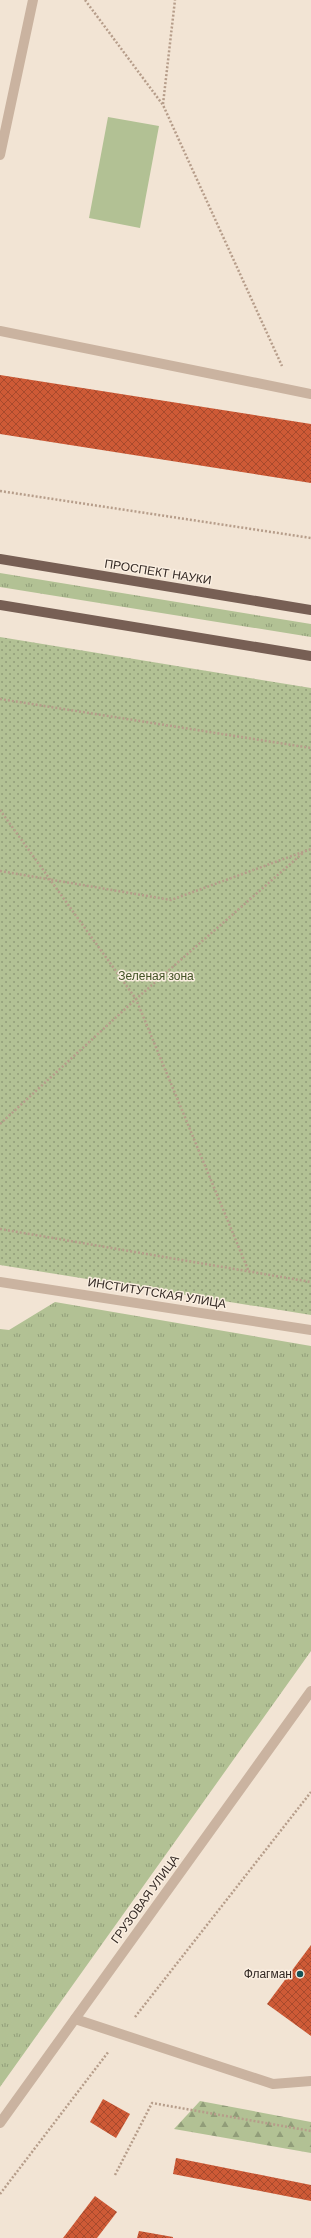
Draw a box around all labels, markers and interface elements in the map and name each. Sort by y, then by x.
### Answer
street label: ПРОСПЕКТ НАУКИ [103,556,213,588]
park label: Зеленая зона [118,968,194,984]
street label: ИНСТИТУТСКАЯ УЛИЦА [87,1274,227,1312]
street label: ГРУЗОВАЯ УЛИЦА [107,1851,183,1947]
place label: Флагман [244,1966,292,1982]
marker: Флагман [295,1969,305,1979]

